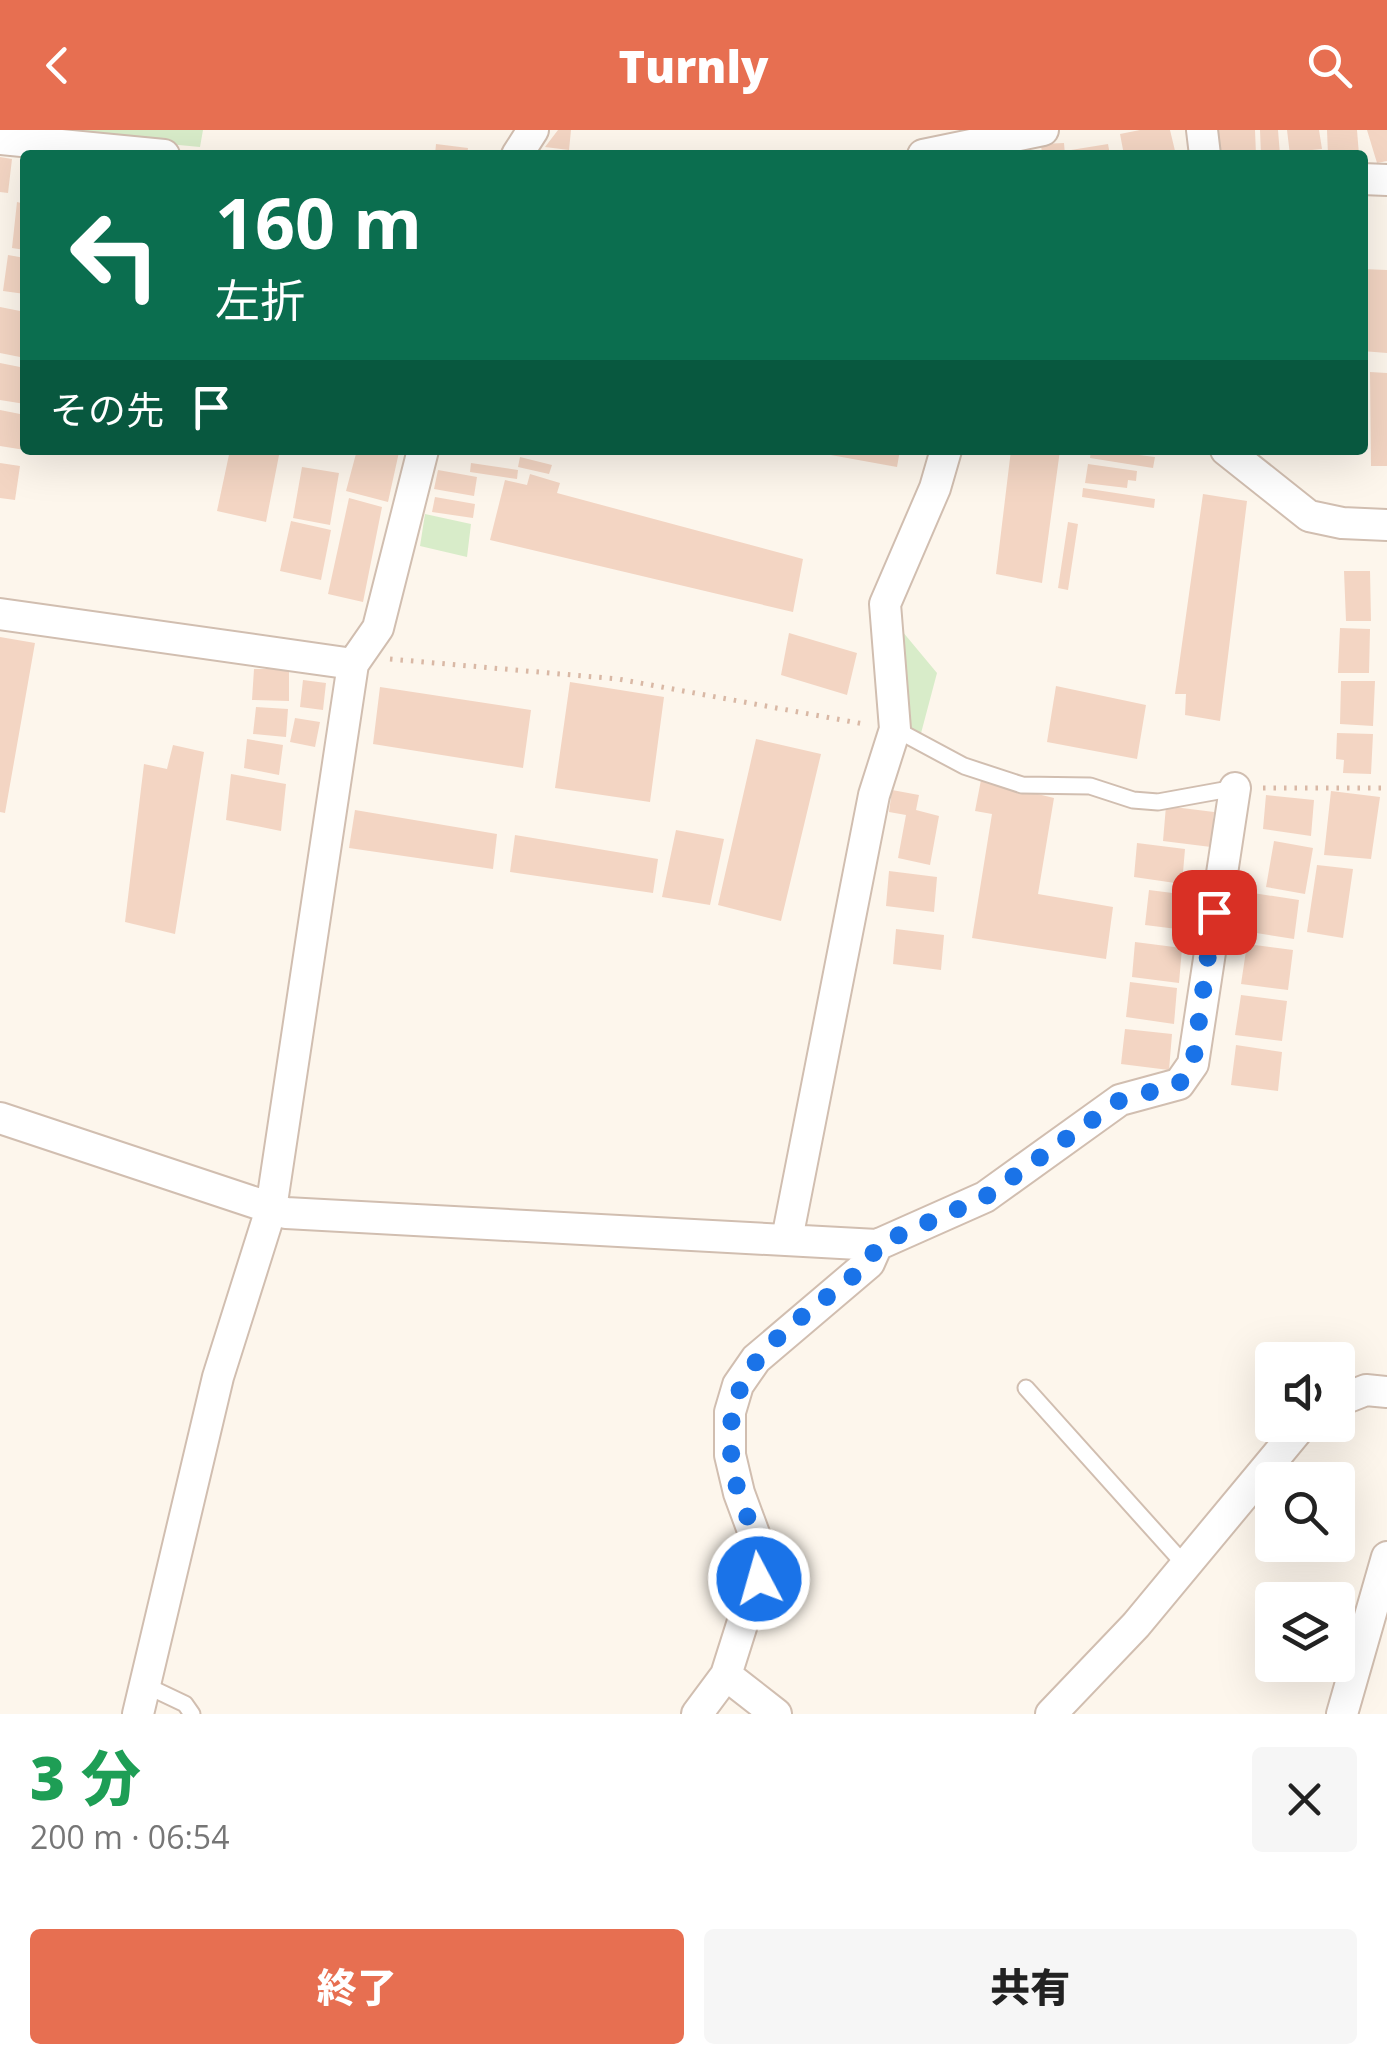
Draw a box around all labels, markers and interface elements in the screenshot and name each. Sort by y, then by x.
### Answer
text: Turnly [619,35,769,96]
icon: back [30,38,85,93]
icon: search [1302,38,1357,93]
text: 160 m [215,174,422,270]
icon: left [50,190,180,320]
text: 左折 [215,269,305,330]
icon: arrive [184,380,239,435]
text: その先 [50,383,164,435]
pin [1172,870,1257,955]
icon: arrive [1187,885,1242,940]
map controls [1255,1342,1355,1682]
button: sound [1255,1342,1355,1442]
button: search [1255,1462,1355,1562]
position arrow [707,1527,811,1631]
button: layers [1255,1582,1355,1682]
text: 3 分 [30,1736,141,1818]
button: close [1252,1747,1357,1852]
text: 200 m · 06:54 [30,1815,229,1858]
button: 終了 [30,1929,684,2044]
button: 共有 [704,1929,1357,2044]

